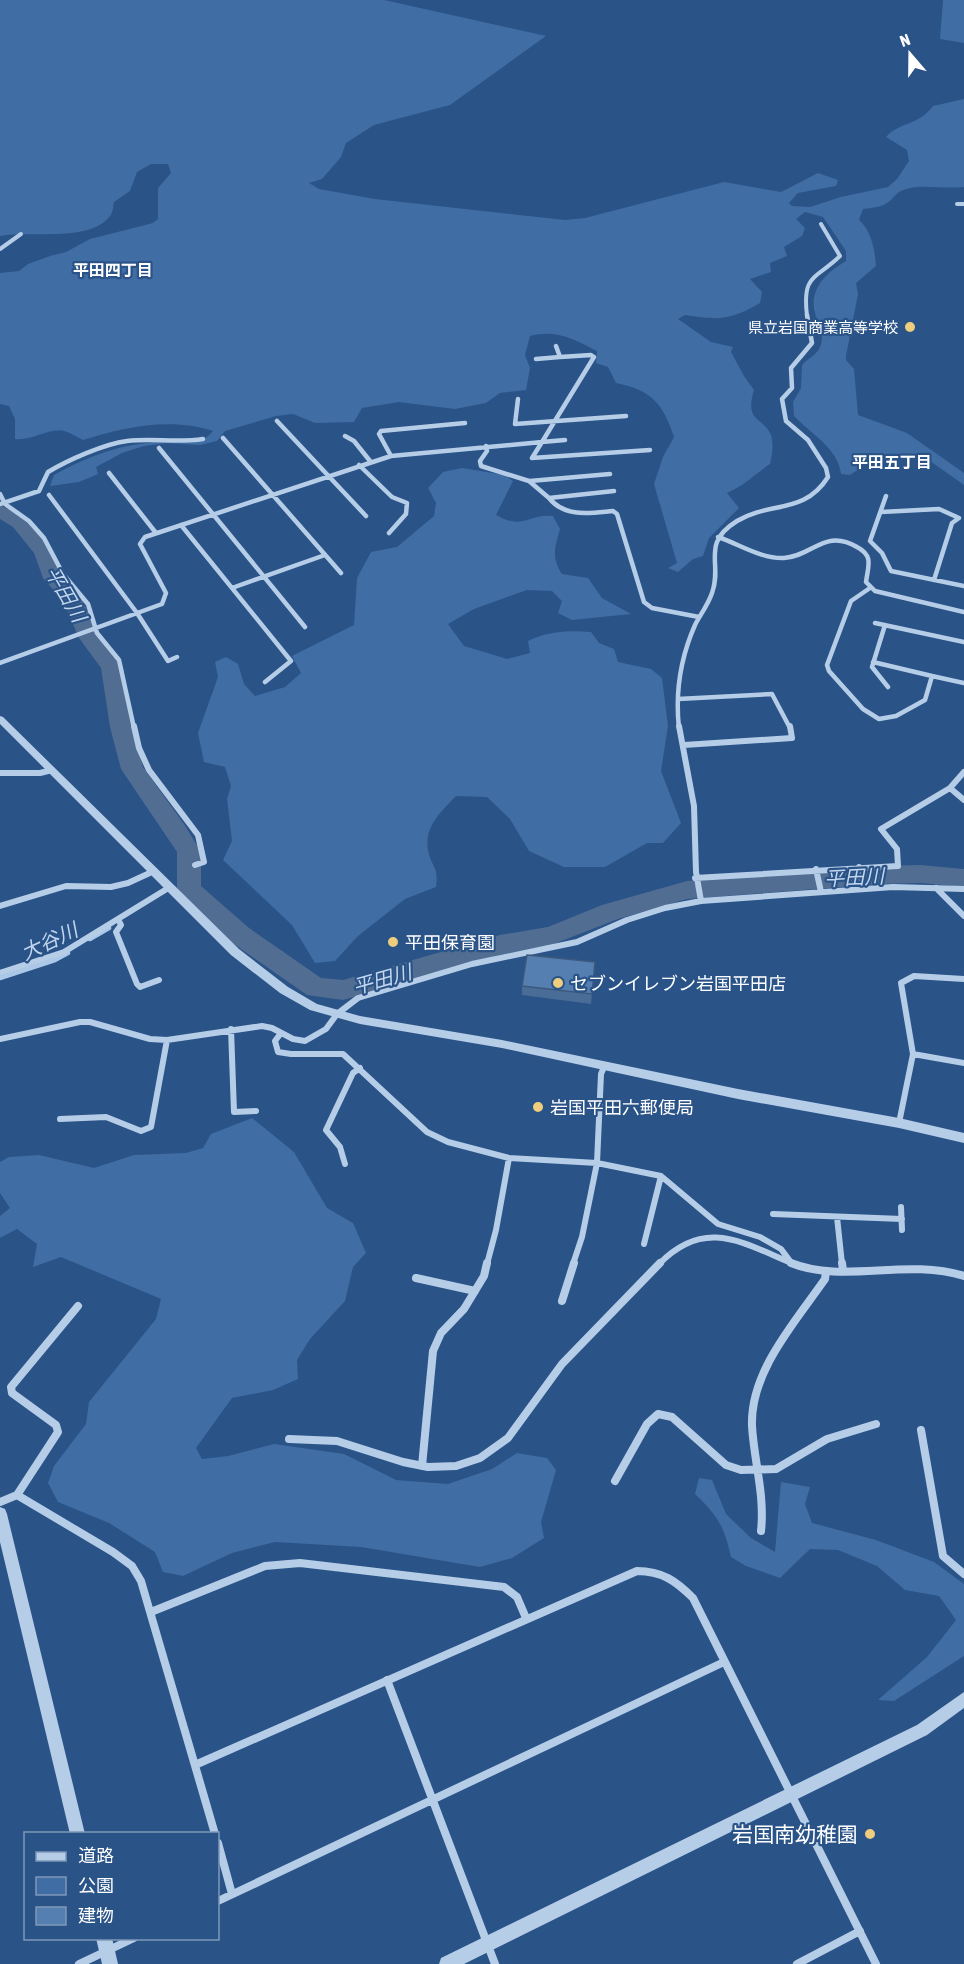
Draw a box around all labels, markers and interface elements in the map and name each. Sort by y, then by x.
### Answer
north arrow [880,24,940,84]
text: N [897,30,912,50]
district label: 平田四丁目 [73,261,153,279]
place label: 県立岩国商業高等学校 [748,319,898,336]
marker: 県立岩国商業高等学校 [903,320,917,334]
district label: 平田五丁目 [852,453,932,471]
water label: 平田川 [41,562,92,627]
water label: 平田川 [823,864,887,890]
water label: 大谷川 [17,917,83,964]
place label: 平田保育園 [405,932,495,953]
marker: 平田保育園 [386,935,400,949]
water label: 平田川 [350,959,416,998]
place label: セブンイレブン岩国平田店 [570,973,786,994]
marker: セブンイレブン岩国平田店 [551,976,565,990]
place label: 岩国平田六郵便局 [550,1097,694,1118]
marker: 岩国平田六郵便局 [531,1100,545,1114]
place label: 岩国南幼稚園 [732,1822,858,1846]
marker: 岩国南幼稚園 [863,1827,877,1841]
legend [24,1832,219,1940]
text: 道路 [78,1845,114,1866]
text: 公園 [78,1875,114,1896]
text: 建物 [78,1905,114,1926]

